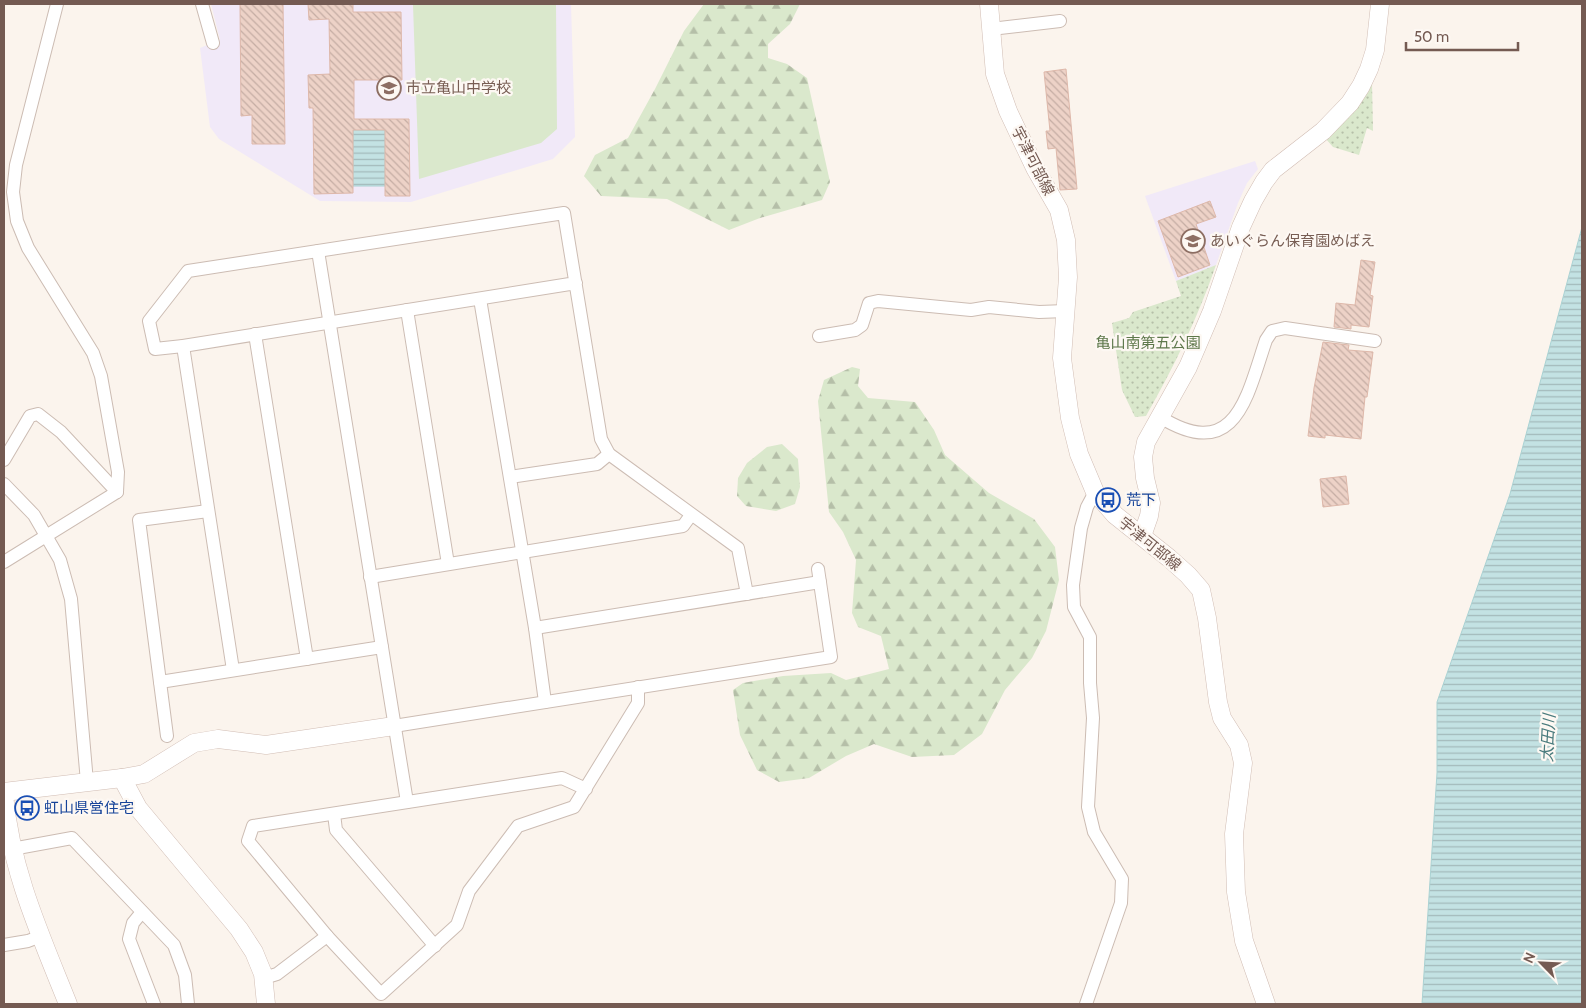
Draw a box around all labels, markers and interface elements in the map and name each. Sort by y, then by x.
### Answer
scale bar [1406,20,1518,52]
text: 50 m [1414,28,1449,46]
school or university icon: 市立亀山中学校 [376,75,402,101]
place label: 市立亀山中学校 [406,79,511,97]
street label: 宇津可部線 [1008,123,1058,199]
school or university icon: あいぐらん保育園めばえ [1180,228,1206,254]
place label: あいぐらん保育園めばえ [1210,232,1375,250]
park label: 亀山南第五公園 [1095,334,1201,352]
bus stop icon: 荒下 [1095,487,1121,513]
place label: 荒下 [1126,491,1156,509]
street label: 宇津可部線 [1115,513,1185,575]
water label: 太田川 [1537,712,1559,762]
bus stop icon: 虹山県営住宅 [14,795,40,821]
place label: 虹山県営住宅 [44,799,134,817]
north arrow [1516,938,1566,988]
text: N [1519,950,1539,966]

